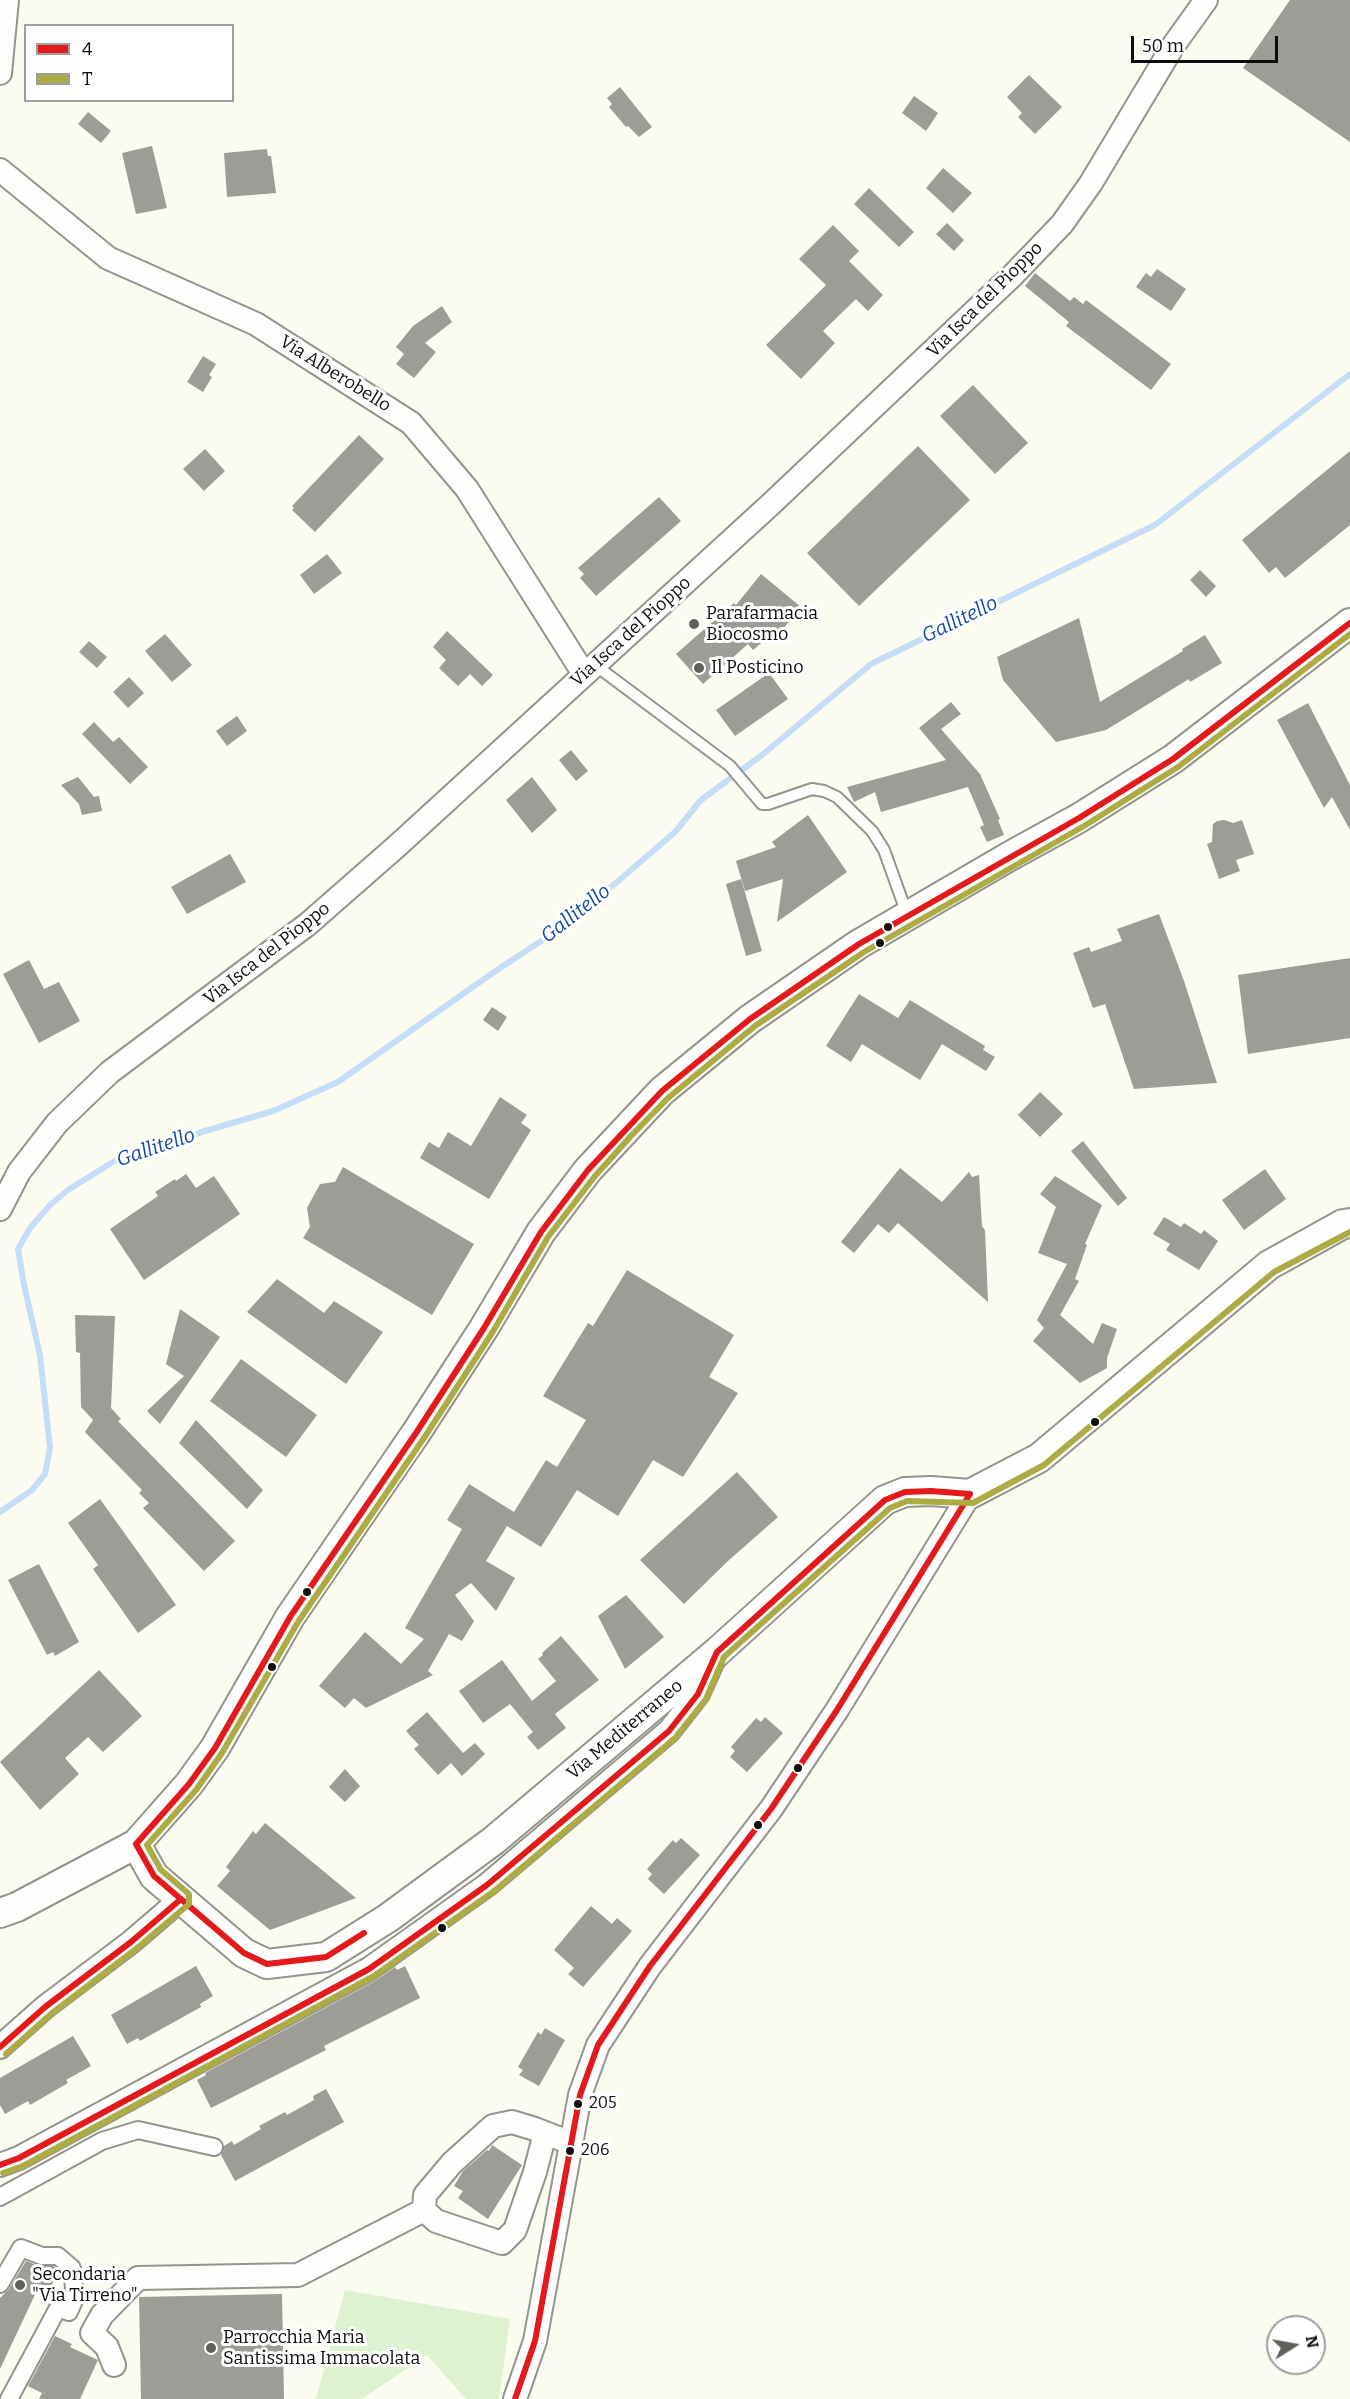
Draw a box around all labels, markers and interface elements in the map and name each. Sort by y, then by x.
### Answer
legend [24,24,234,102]
scale bar [1134,24,1281,62]
text: 50 m [1142,35,1184,57]
text: 4 [82,38,93,60]
text: T [82,68,93,90]
street label: Via Isca del Pioppo [923,238,1047,362]
street label: Via Alberobello [275,331,395,417]
street label: Via Isca del Pioppo [566,572,696,692]
water label: Gallitello [918,591,1002,649]
place label: Parafarmacia Biocosmo [706,603,818,646]
marker: Parafarmacia Biocosmo [687,617,701,631]
place label: Il Posticino [711,657,803,679]
marker: Il Posticino [692,661,706,675]
water label: Gallitello [537,879,615,949]
street label: Via Isca del Pioppo [199,898,335,1010]
unlabelled marker [882,921,894,933]
unlabelled marker [874,937,886,949]
water label: Gallitello [114,1123,198,1173]
unlabelled marker [1089,1416,1101,1428]
unlabelled marker [301,1586,313,1598]
unlabelled marker [266,1661,278,1673]
street label: Via Mediterraneo [563,1675,687,1785]
unlabelled marker [792,1762,804,1774]
unlabelled marker [752,1819,764,1831]
unlabelled marker [436,1922,448,1934]
place label: 205 [589,2094,617,2114]
marker: 205 [572,2098,584,2110]
place label: 206 [581,2141,609,2161]
marker: 206 [564,2145,576,2157]
place label: Secondaria "Via Tirreno" [32,2264,138,2306]
marker: Secondaria "Via Tirreno" [13,2278,27,2292]
north arrow [1266,2315,1326,2375]
place label: Parrocchia Maria Santissima Immacolata [223,2327,420,2370]
text: N [1302,2334,1323,2350]
marker: Parrocchia Maria Santissima Immacolata [204,2341,218,2355]

